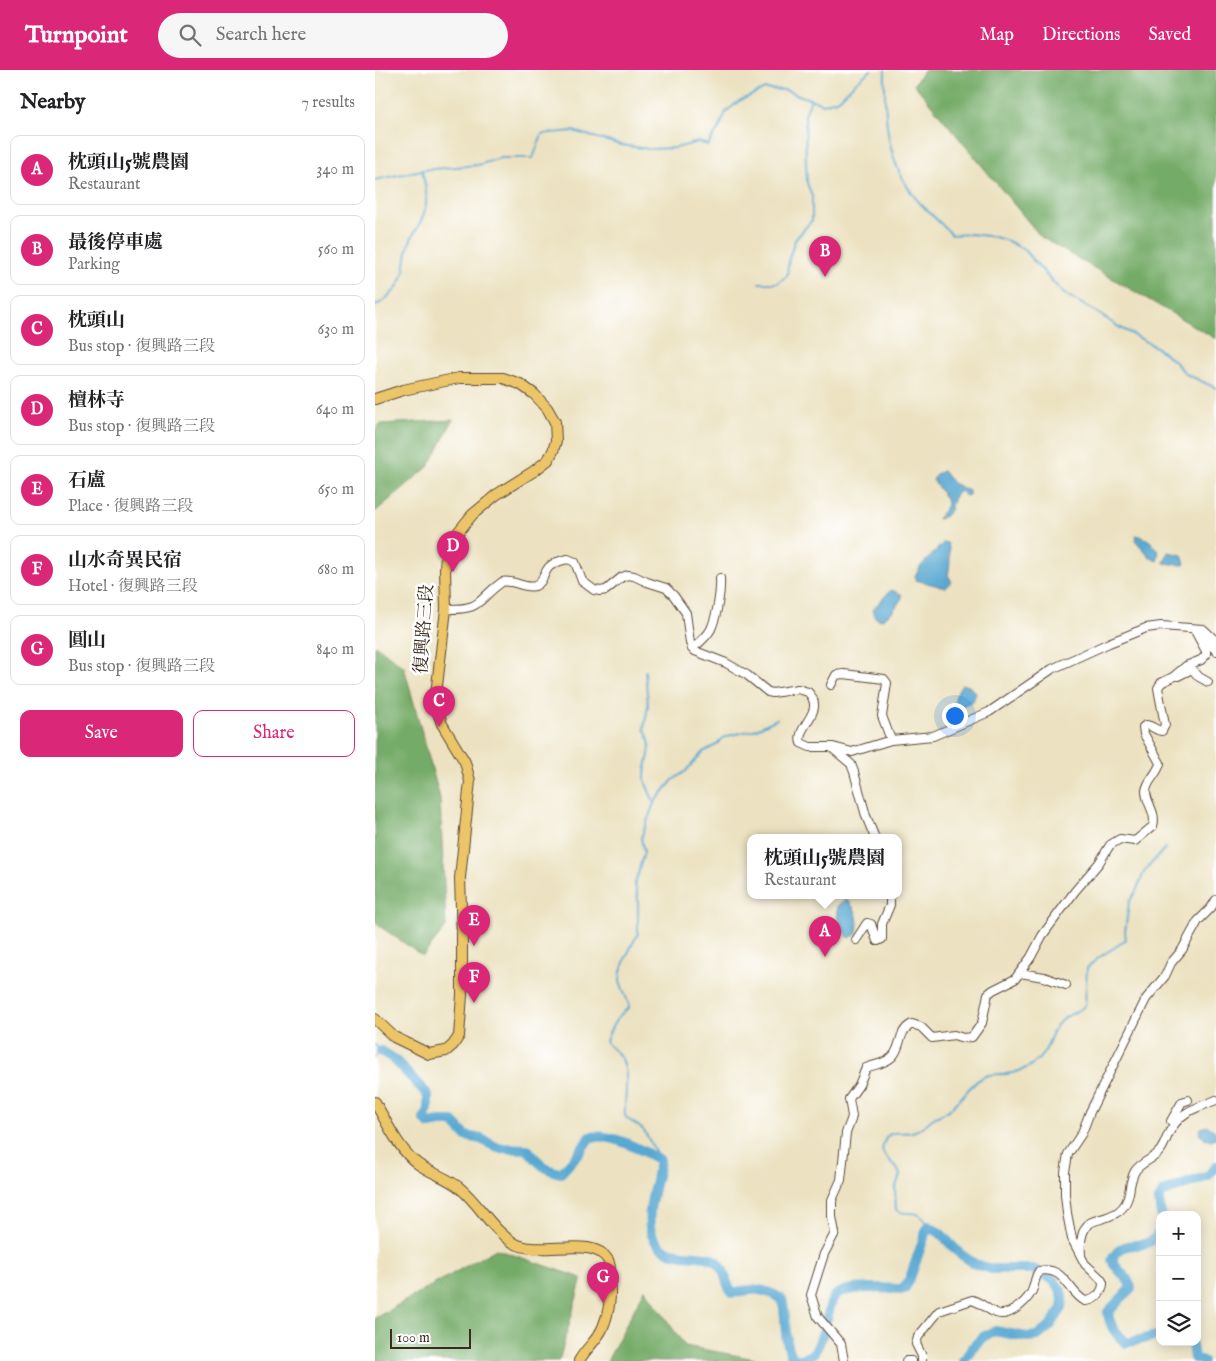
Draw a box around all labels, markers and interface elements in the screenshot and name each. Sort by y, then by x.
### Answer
search box [158,13,508,58]
text: Turnpoint [25,20,128,51]
icon: search [176,21,204,49]
text: Search here [216,23,306,47]
text: Map [980,24,1014,47]
text: Directions [1042,24,1120,47]
text: Saved [1148,24,1191,47]
text: Nearby [20,89,85,116]
text: 7 results [301,93,355,113]
text: 枕頭山5號農園 [68,151,189,175]
text: A [32,160,42,180]
text: 340 m [316,160,354,180]
text: Restaurant [68,175,141,195]
text: 最後停車處 [68,231,163,255]
pin: B [809,236,841,277]
text: B [32,240,42,260]
text: 560 m [318,240,354,260]
text: Parking [68,255,120,275]
text: 枕頭山 [68,309,125,333]
text: C [31,320,43,340]
text: 630 m [318,320,354,340]
text: Bus stop · 復興路三段 [68,337,215,357]
text: 檀林寺 [68,389,125,413]
text: D [31,400,43,420]
text: 640 m [316,400,354,420]
text: Bus stop · 復興路三段 [68,417,215,437]
text: 石盧 [68,469,106,493]
text: E [31,480,43,500]
text: 650 m [318,480,354,500]
text: Place · 復興路三段 [68,497,193,517]
pin: D [437,531,469,572]
text: 山水奇異民宿 [68,549,182,573]
text: F [32,560,42,580]
text: 680 m [317,560,354,580]
text: Hotel · 復興路三段 [68,577,198,597]
street label: 復興路三段 [410,583,440,675]
text: 圓山 [68,629,106,653]
text: G [31,640,43,660]
text: 840 m [316,640,354,660]
text: Bus stop · 復興路三段 [68,657,215,677]
pin: C [423,686,455,727]
your location [942,703,968,729]
button: Save [20,710,183,757]
button: Share [193,710,355,757]
popup [747,834,902,899]
text: 枕頭山5號農園 [764,847,885,871]
text: Restaurant [764,871,837,891]
pin: E [458,905,490,946]
pin: A [809,916,841,957]
pin: F [458,962,490,1003]
map controls [1156,1211,1201,1346]
button: + [1156,1211,1201,1256]
button: − [1156,1256,1201,1301]
pin: G [587,1262,619,1303]
button: layers [1156,1301,1201,1346]
scale bar [390,1326,471,1349]
text: 100 m [397,1329,430,1347]

